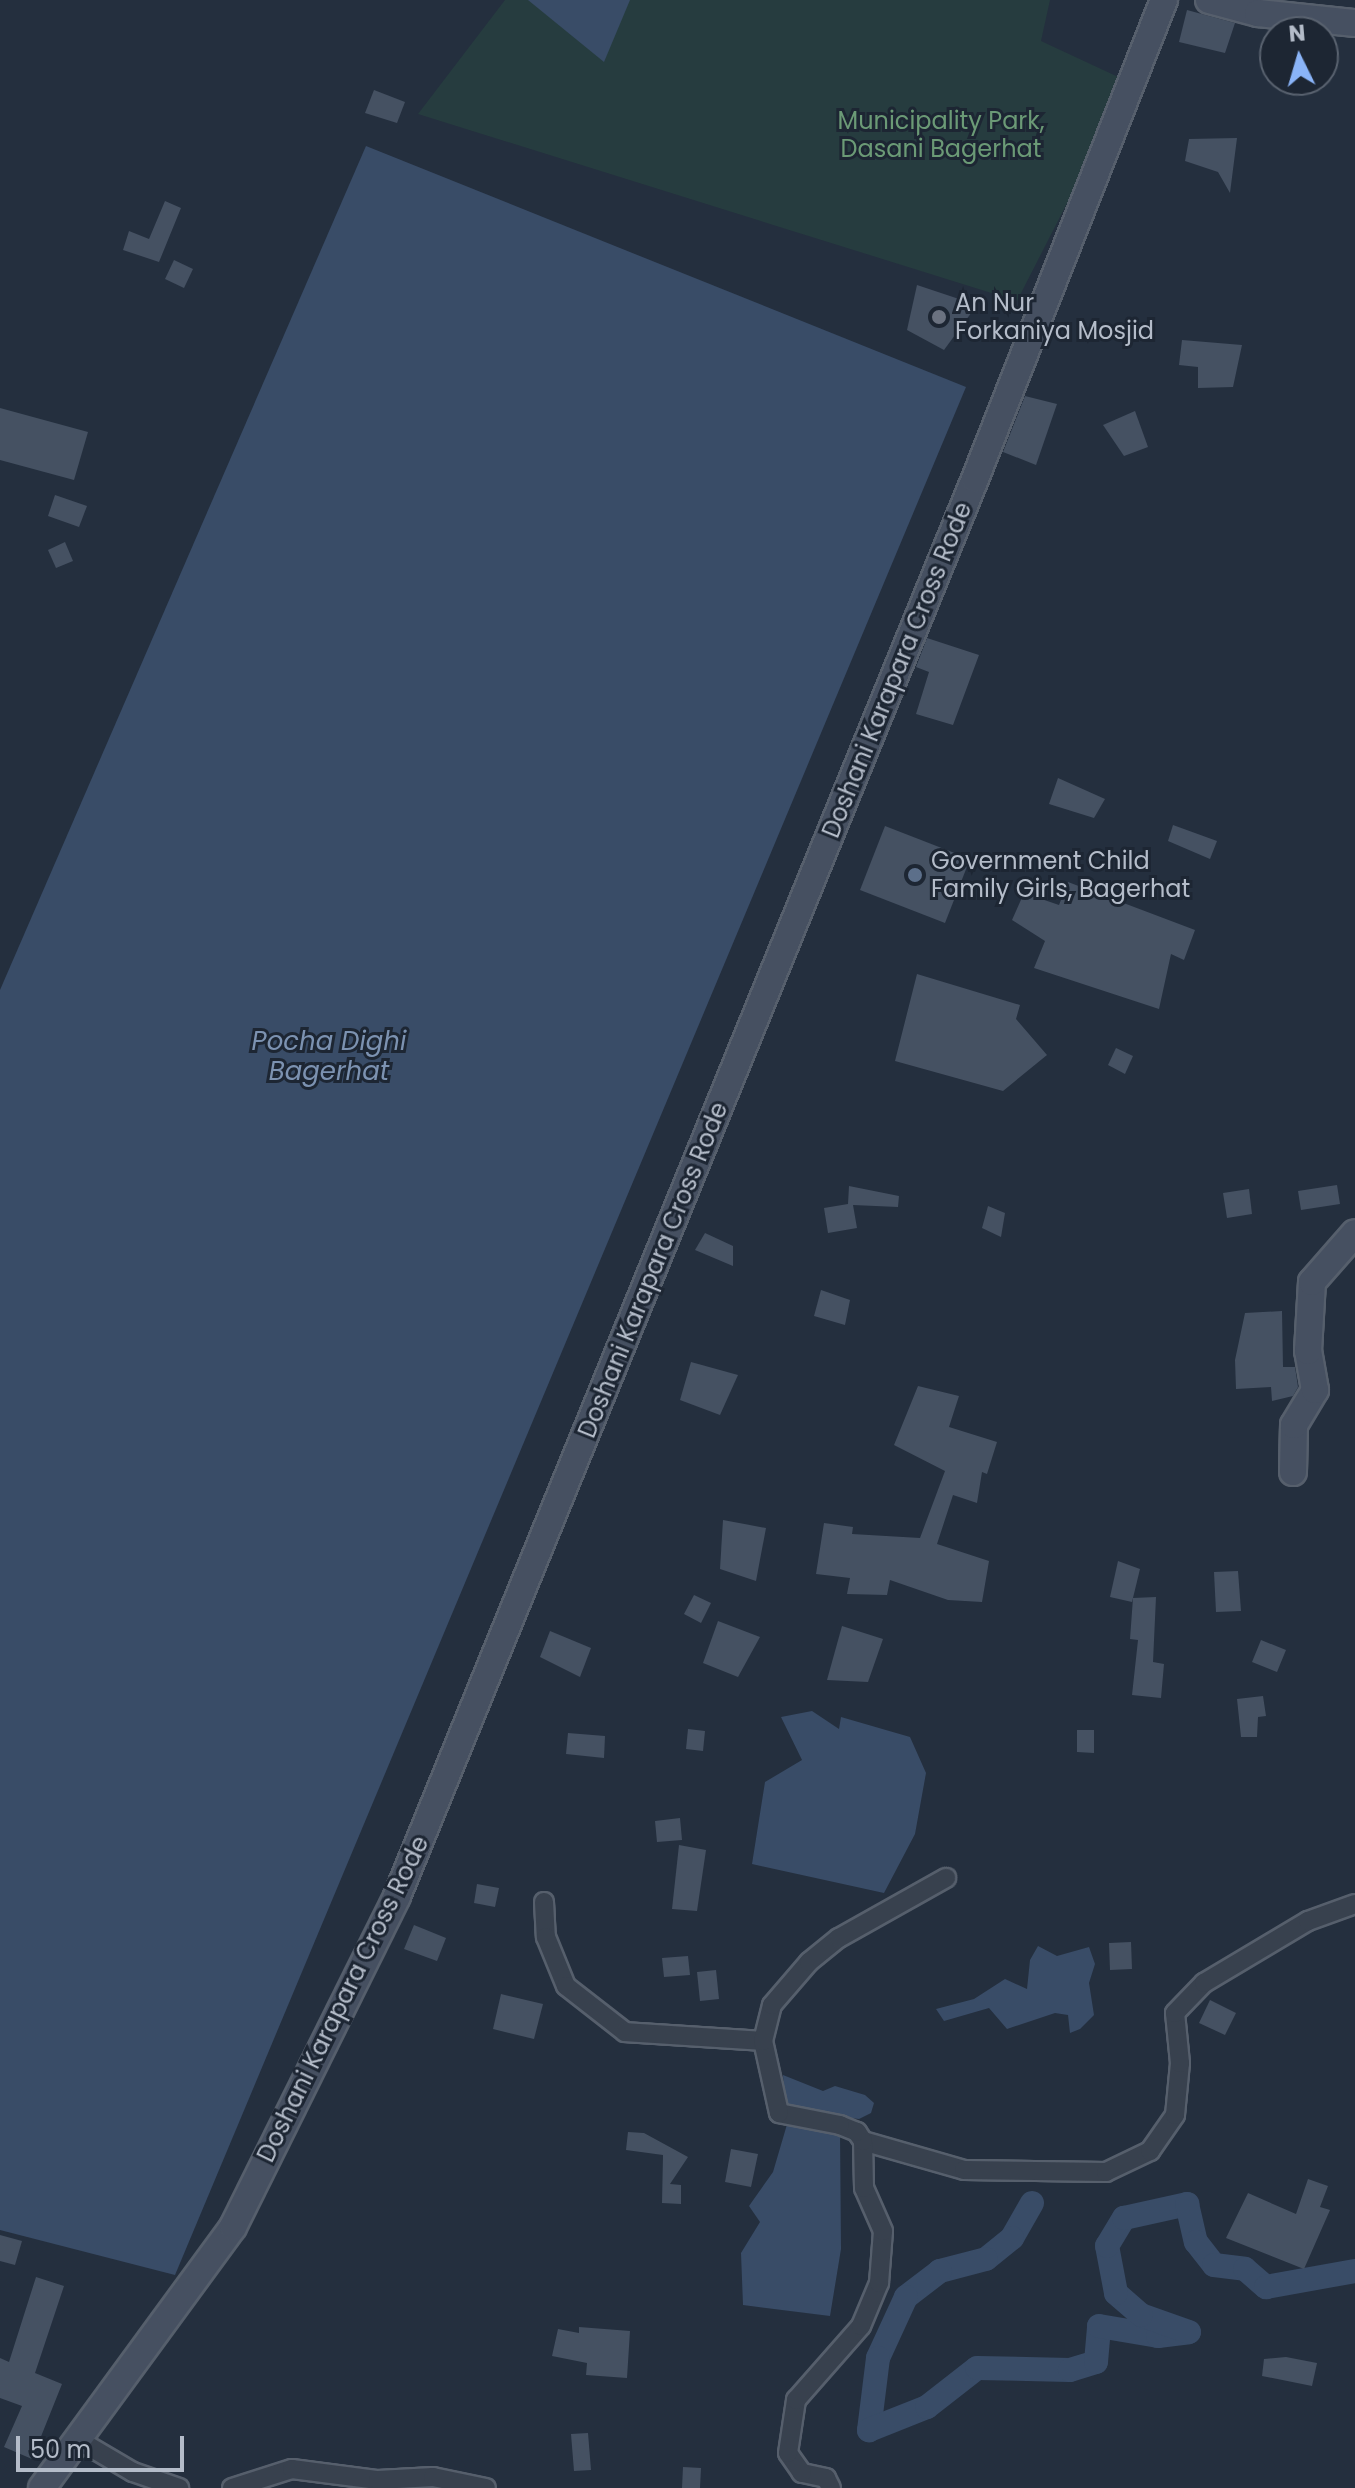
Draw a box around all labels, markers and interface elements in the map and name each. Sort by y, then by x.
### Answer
north arrow [1259,16,1339,96]
text: N [1287,17,1307,50]
park label: Municipality Park, Dasani Bagerhat [838,107,1044,163]
place label: An Nur Forkaniya Mosjid [955,289,1154,345]
marker: An Nur Forkaniya Mosjid [930,308,948,326]
street label: Doshani Karapara Cross Rode [816,498,978,842]
place label: Government Child Family Girls, Bagerhat [931,847,1190,903]
marker: Government Child Family Girls, Bagerhat [906,866,924,884]
water label: Pocha Dighi Bagerhat [252,1026,406,1088]
street label: Doshani Karapara Cross Rode [572,1098,734,1442]
street label: Doshani Karapara Cross Rode [251,1831,435,2167]
scale bar [20,2420,188,2470]
text: 50 m [30,2433,91,2466]

